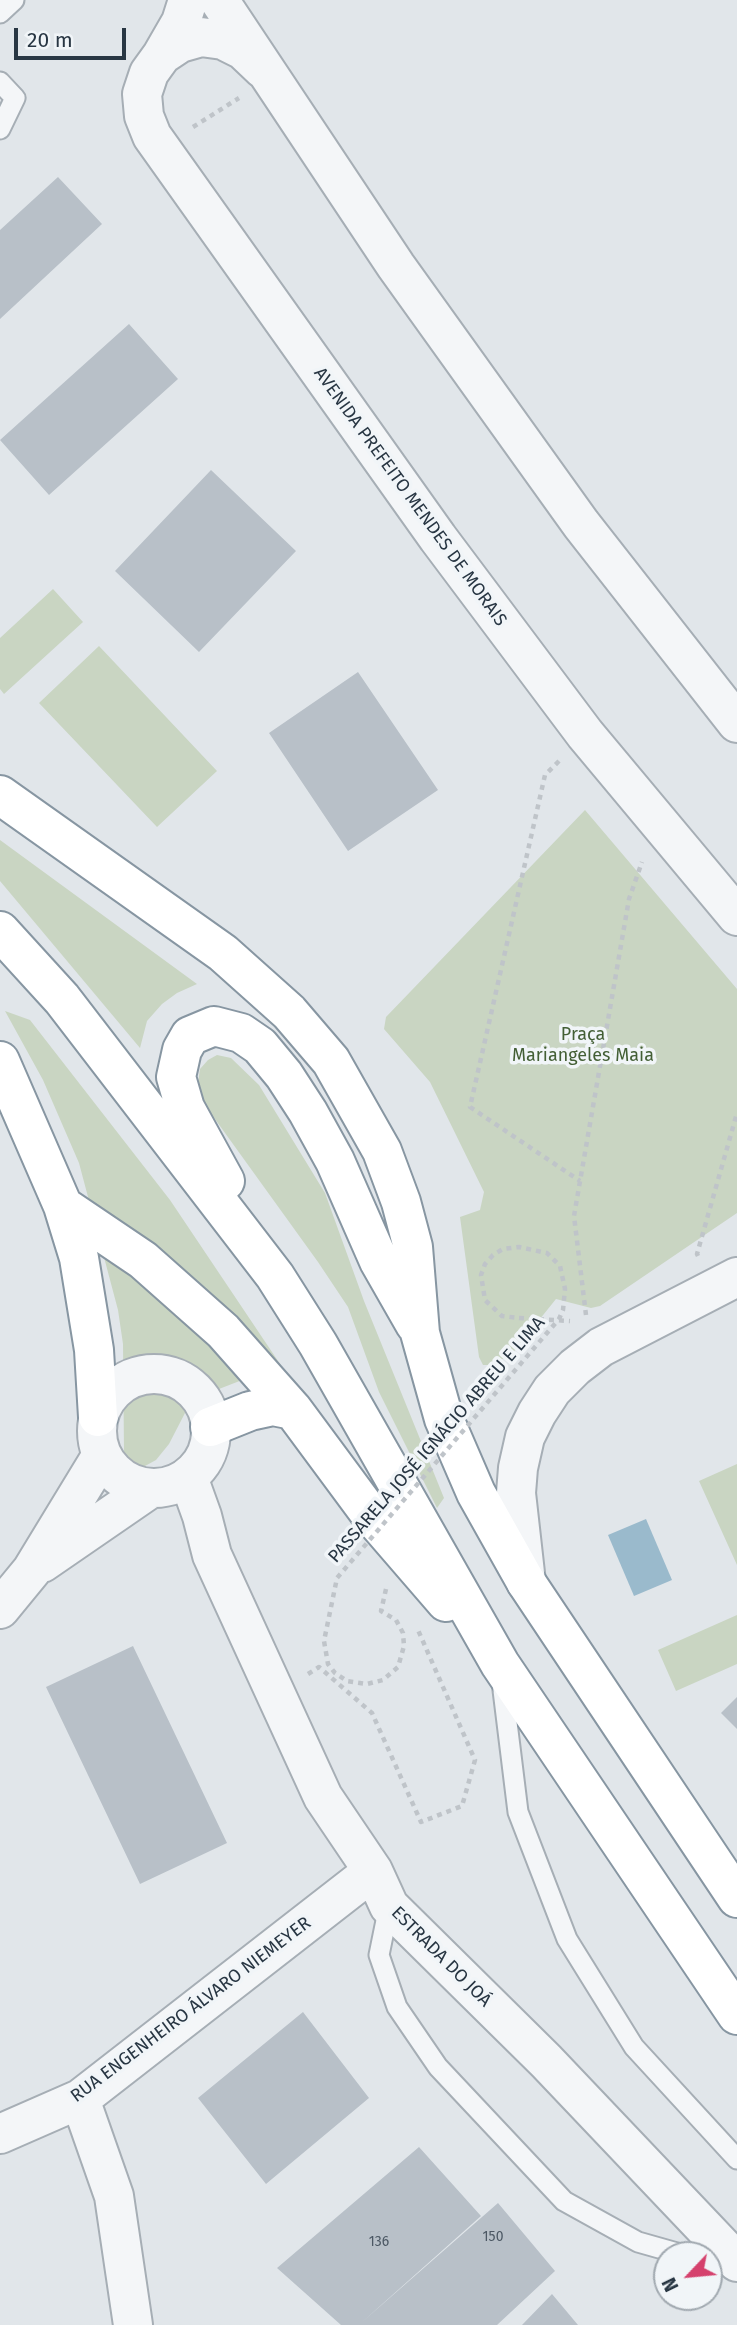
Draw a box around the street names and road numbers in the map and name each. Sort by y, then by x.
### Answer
street label: AVENIDA PREFEITO MENDES DE MORAIS [309,363,511,631]
street label: PASSARELA JOSÉ IGNÁCIO ABREU E LIMA [324,1312,550,1568]
street label: ESTRADA DO JOÁ [386,1902,496,2012]
street label: RUA ENGENHEIRO ÁLVARO NIEMEYER [67,1913,315,2107]

